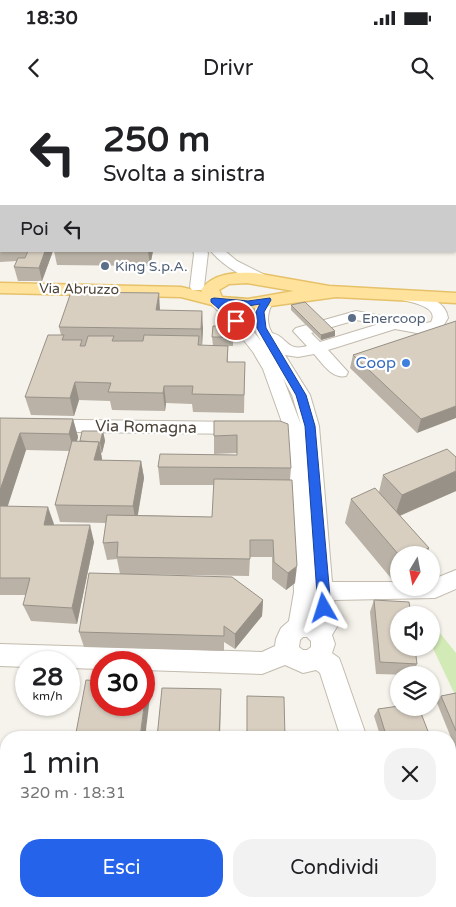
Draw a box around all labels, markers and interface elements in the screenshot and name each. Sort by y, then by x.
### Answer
text: 18:30 [25,7,78,29]
icon: back [20,54,48,82]
icon: search [408,54,436,82]
text: Drivr [203,55,253,81]
text: 250 m [103,119,210,161]
icon: left [20,120,85,185]
text: Svolta a sinistra [103,161,265,187]
icon: left [59,215,87,243]
text: Poi [20,218,49,240]
place label: King S.p.A. [115,258,188,275]
marker: King S.p.A. [99,260,111,272]
street label: Via Abruzzo [39,280,119,298]
pin [215,300,257,342]
icon: arrive [222,307,250,335]
place label: Enercoop [362,310,426,327]
marker: Enercoop [346,312,358,324]
place label: Coop [356,353,396,373]
marker: Coop [400,357,412,369]
street label: Via Romagna [95,416,197,438]
north arrow [390,546,440,596]
map controls [390,546,440,716]
position arrow [297,581,349,633]
button: sound [390,606,440,656]
speed limit sign: 30 [90,651,155,716]
text: 28 [32,662,63,692]
button: layers [390,666,440,716]
text: km/h [32,689,63,703]
text: 1 min [20,745,100,782]
button: close [384,748,436,800]
text: 320 m · 18:31 [20,783,126,803]
button: Esci [20,839,223,897]
button: Condividi [233,839,436,897]

